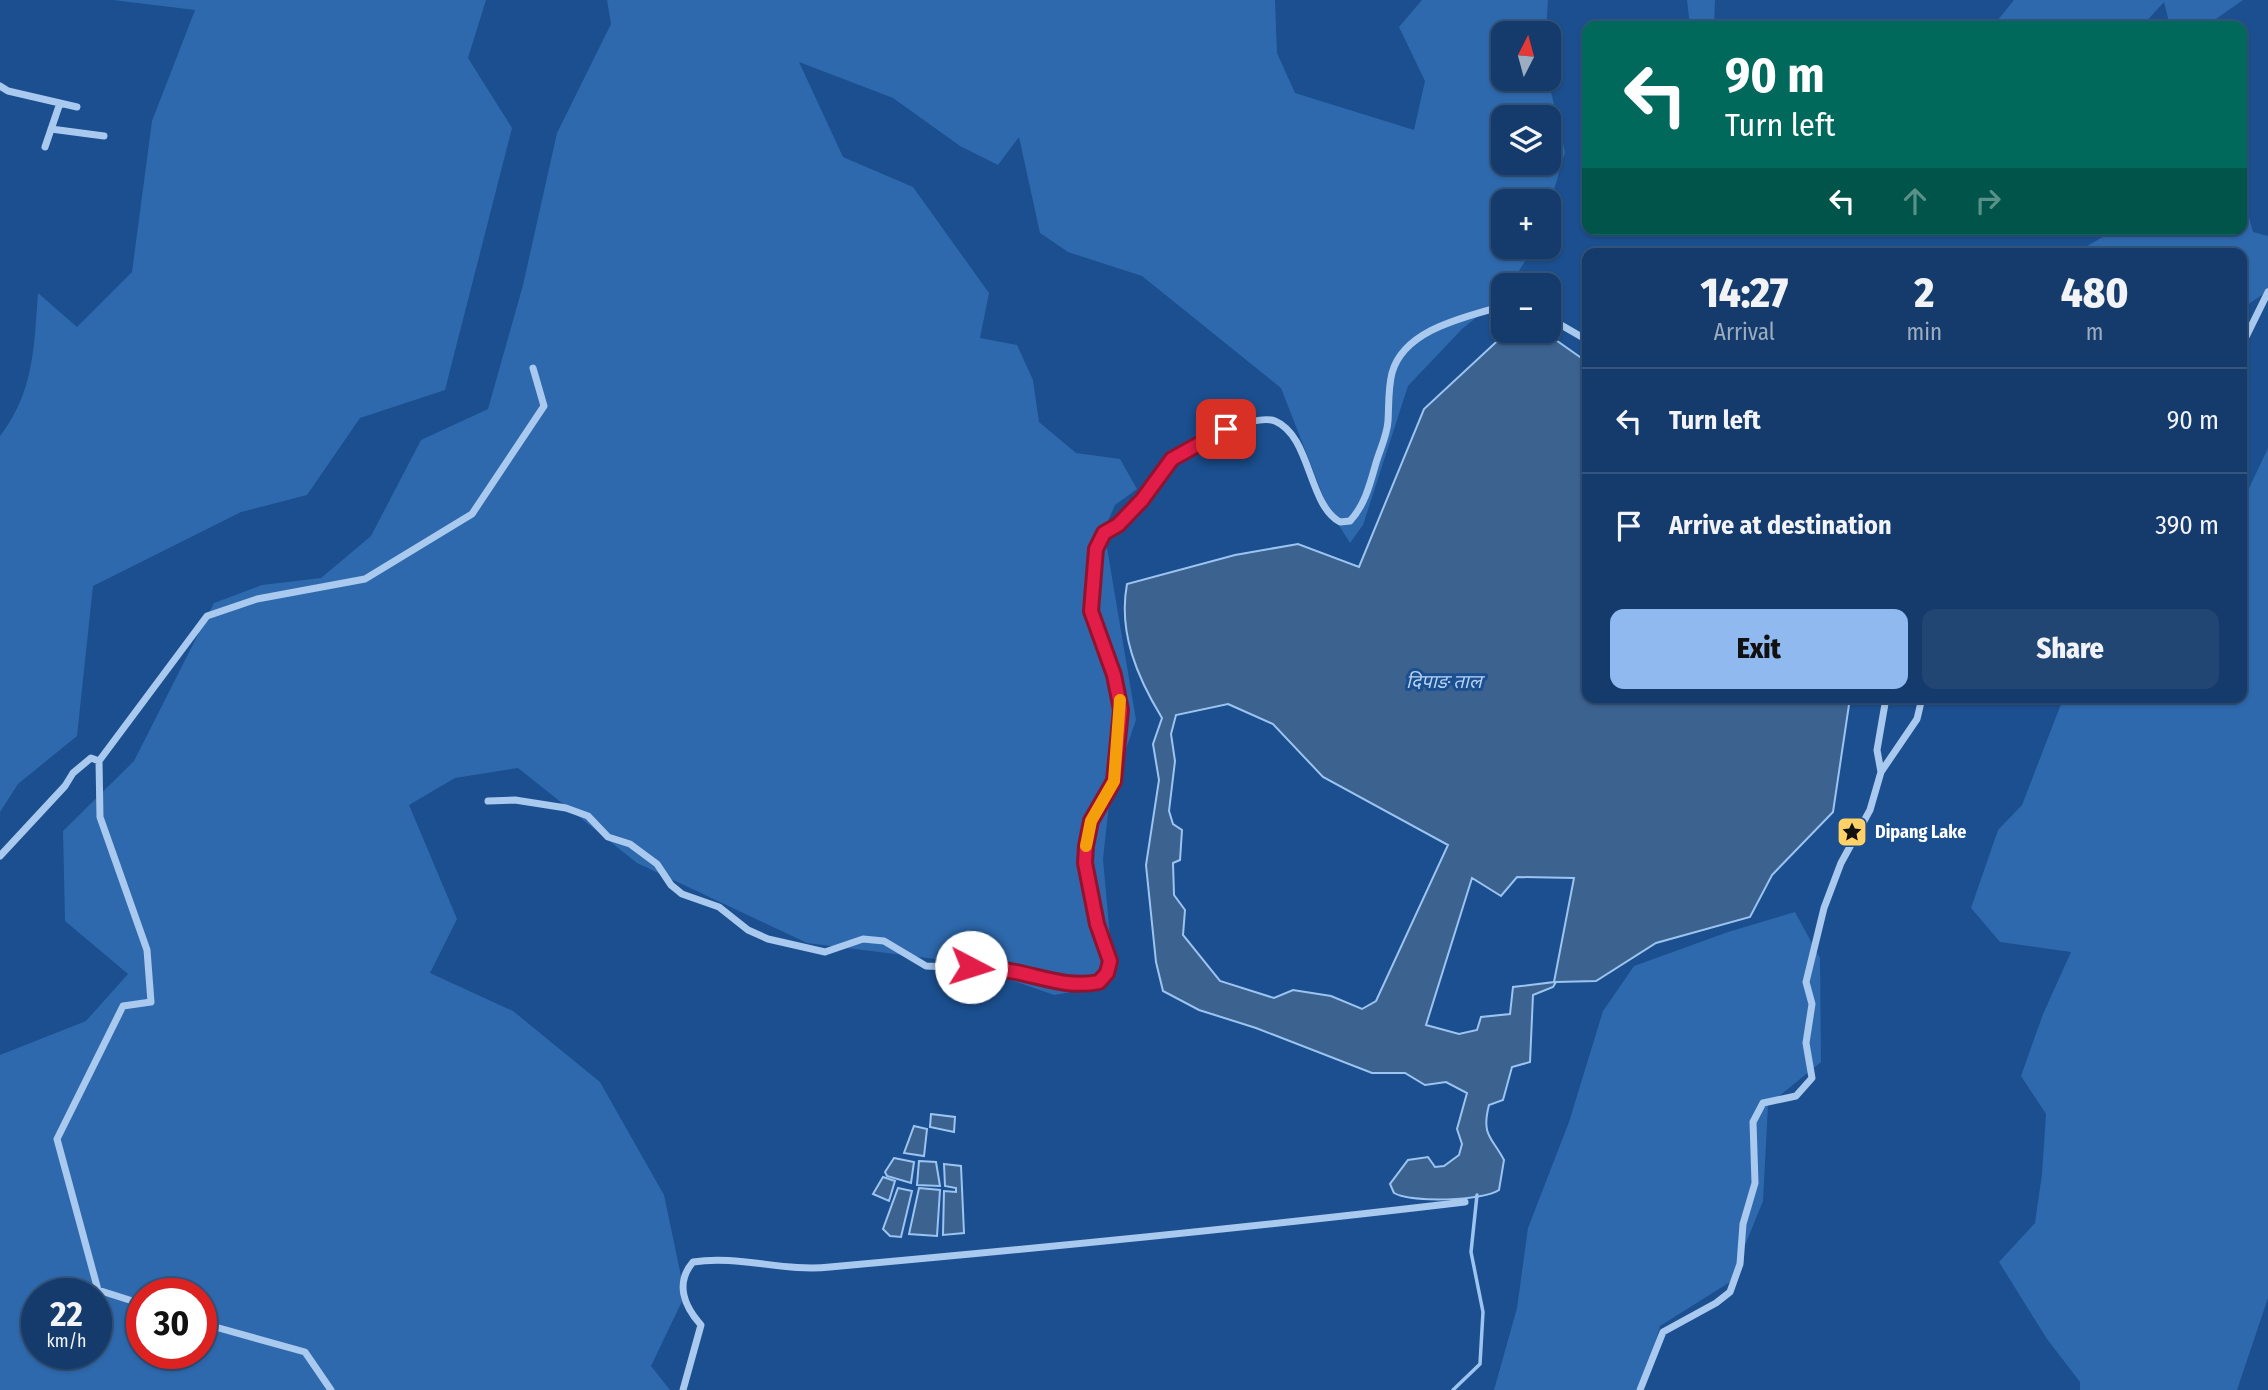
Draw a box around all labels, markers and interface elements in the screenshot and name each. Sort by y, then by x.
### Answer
north arrow [1491,21,1561,91]
map controls [1491,21,1561,343]
text: 90 m [1725,46,1825,105]
icon: left [1610,49,1701,140]
button: layers [1491,105,1561,175]
text: Turn left [1725,106,1835,144]
icon: left [1823,182,1861,220]
icon: ahead [1896,182,1934,220]
icon: right [1969,182,2007,220]
button: + [1491,189,1561,259]
text: 14:27 [1700,268,1788,318]
text: 2 [1914,268,1934,318]
text: 480 [2061,268,2128,318]
button: − [1491,273,1561,343]
text: Arrival [1714,318,1775,346]
text: min [1907,318,1942,346]
text: m [2086,318,2103,346]
pin [1196,399,1256,459]
icon: left [1610,402,1648,440]
text: Turn left [1669,405,1761,436]
text: 90 m [2167,405,2219,436]
icon: arrive [1207,410,1245,448]
icon: arrive [1610,507,1648,545]
text: Arrive at destination [1669,510,1892,541]
text: 390 m [2155,510,2219,541]
button: Exit [1610,609,1908,689]
button: Share [1922,609,2219,689]
water label: दिपाङ ताल [1406,670,1486,693]
place icon: Dipang Lake [1835,815,1869,849]
place label: Dipang Lake [1875,821,1966,843]
position arrow [934,930,1008,1004]
speed limit sign: 30 [126,1278,217,1369]
text: 22 [50,1293,83,1335]
text: km/h [46,1330,87,1352]

